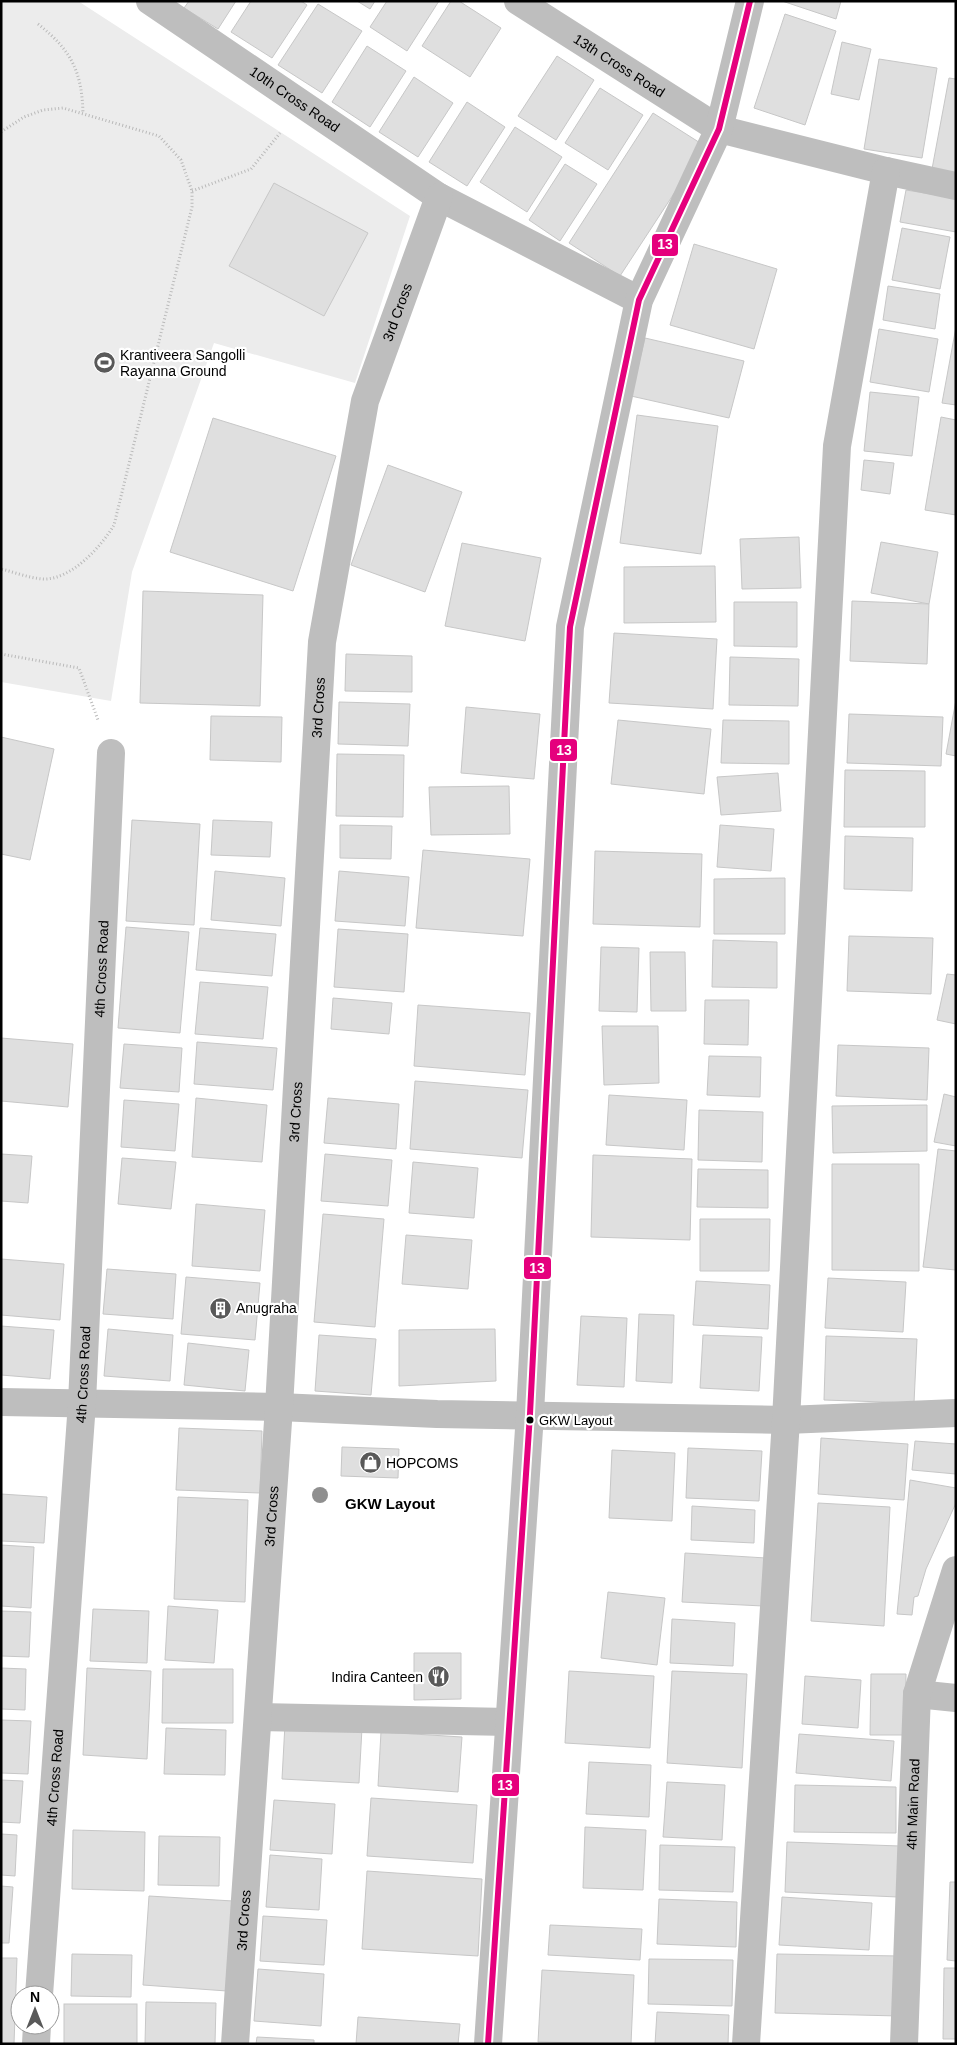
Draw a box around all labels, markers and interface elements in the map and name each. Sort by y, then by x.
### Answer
street label: 13th Cross Road [571,30,668,100]
street label: 10th Cross Road [247,63,343,135]
line badge: 13 [651,233,679,257]
text: 13 [657,236,673,252]
street label: 3rd Cross [379,281,415,343]
place label: Krantiveera Sangolli Rayanna Ground [120,347,245,379]
sports icon: Krantiveera Sangolli Rayanna Ground [92,351,116,375]
street label: 3rd Cross [309,677,328,738]
line badge: 13 [549,738,578,762]
text: 13 [556,742,572,758]
street label: 4th Cross Road [91,920,112,1018]
street label: 3rd Cross [286,1081,305,1143]
line badge: 13 [523,1256,552,1280]
text: 13 [529,1260,545,1276]
building icon: Anugraha [208,1296,232,1320]
place label: Anugraha [236,1300,297,1316]
street label: 4th Cross Road [73,1326,93,1424]
place label: GKW Layout [539,1413,613,1428]
marker: GKW Layout [525,1415,535,1425]
shop icon: HOPCOMS [358,1451,382,1475]
place label: HOPCOMS [386,1455,458,1471]
street label: 3rd Cross [261,1485,282,1547]
district label: GKW Layout [345,1495,435,1512]
restaurant icon: Indira Canteen [427,1665,451,1689]
place label: Indira Canteen [331,1669,423,1685]
street label: 4th Cross Road [43,1728,66,1827]
street label: 4th Main Road [903,1758,923,1850]
line badge: 13 [491,1773,520,1797]
text: 13 [497,1777,513,1793]
street label: 3rd Cross [233,1889,254,1951]
north arrow [10,1985,60,2035]
text: N [30,1989,40,2005]

